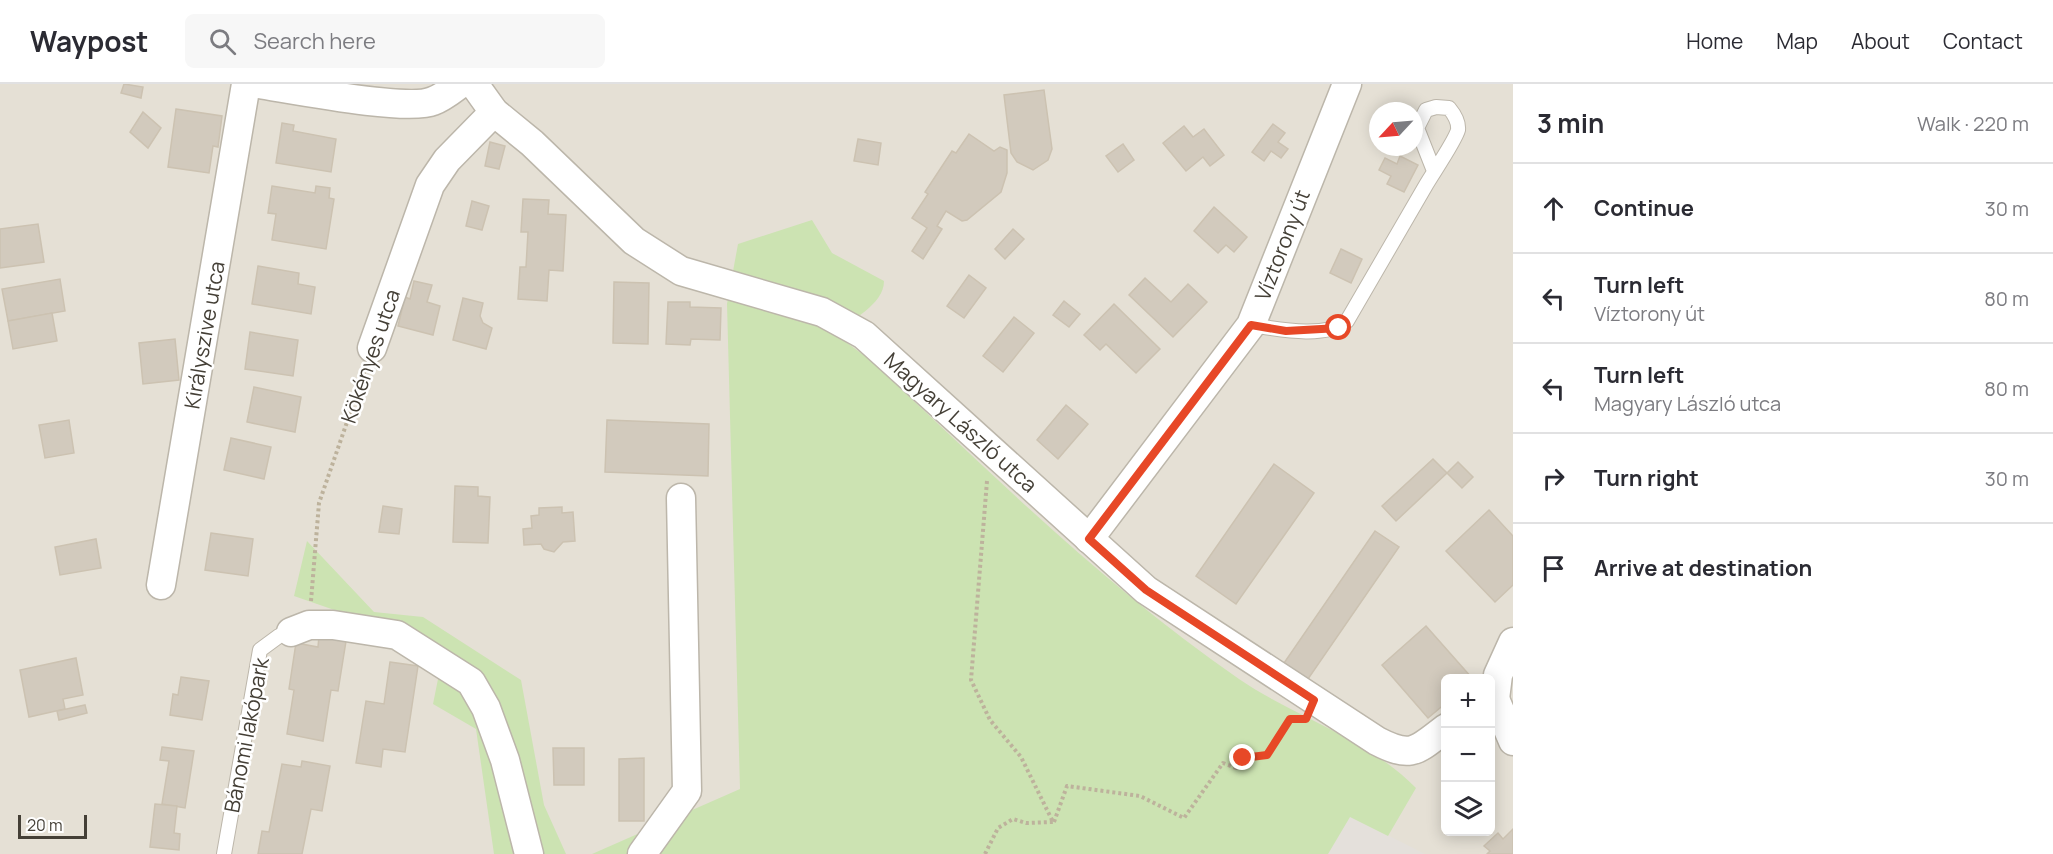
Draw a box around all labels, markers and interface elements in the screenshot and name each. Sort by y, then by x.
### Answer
search box [185,14,605,68]
text: Waypost [30,22,149,60]
icon: search [206,25,239,58]
text: Search here [254,26,376,56]
text: Home [1686,27,1743,55]
text: Map [1776,27,1818,55]
text: About [1851,27,1910,55]
text: Contact [1943,27,2023,55]
north arrow [1369,102,1423,156]
text: 3 min [1537,105,1604,141]
text: Walk · 220 m [1917,110,2029,137]
street label: Víztorony út [1248,186,1316,304]
icon: ahead [1537,192,1570,225]
text: Continue [1594,193,1694,223]
text: 30 m [1985,195,2029,222]
street label: Királyszive utca [177,259,231,411]
text: Turn left [1594,270,1684,300]
icon: left [1537,282,1570,315]
street label: Kökényes utca [334,285,406,427]
text: 80 m [1984,285,2029,312]
text: Víztorony út [1594,300,1705,327]
route start [1325,314,1351,340]
street label: Magyary László utca [879,346,1043,498]
text: Turn left [1594,360,1684,390]
icon: left [1537,372,1570,405]
text: 80 m [1984,375,2029,402]
text: Magyary László utca [1594,390,1781,417]
icon: right [1537,462,1570,495]
text: Turn right [1594,463,1699,493]
text: 30 m [1985,465,2029,492]
icon: arrive [1537,552,1570,585]
text: Arrive at destination [1594,553,1812,583]
street label: Bánomi lakópark [217,654,275,815]
map controls [1441,674,1495,836]
button: + [1441,674,1495,728]
button: − [1441,728,1495,782]
route end [1229,744,1255,770]
button: layers [1441,782,1495,836]
scale bar [18,812,87,840]
text: 20 m [27,814,63,836]

